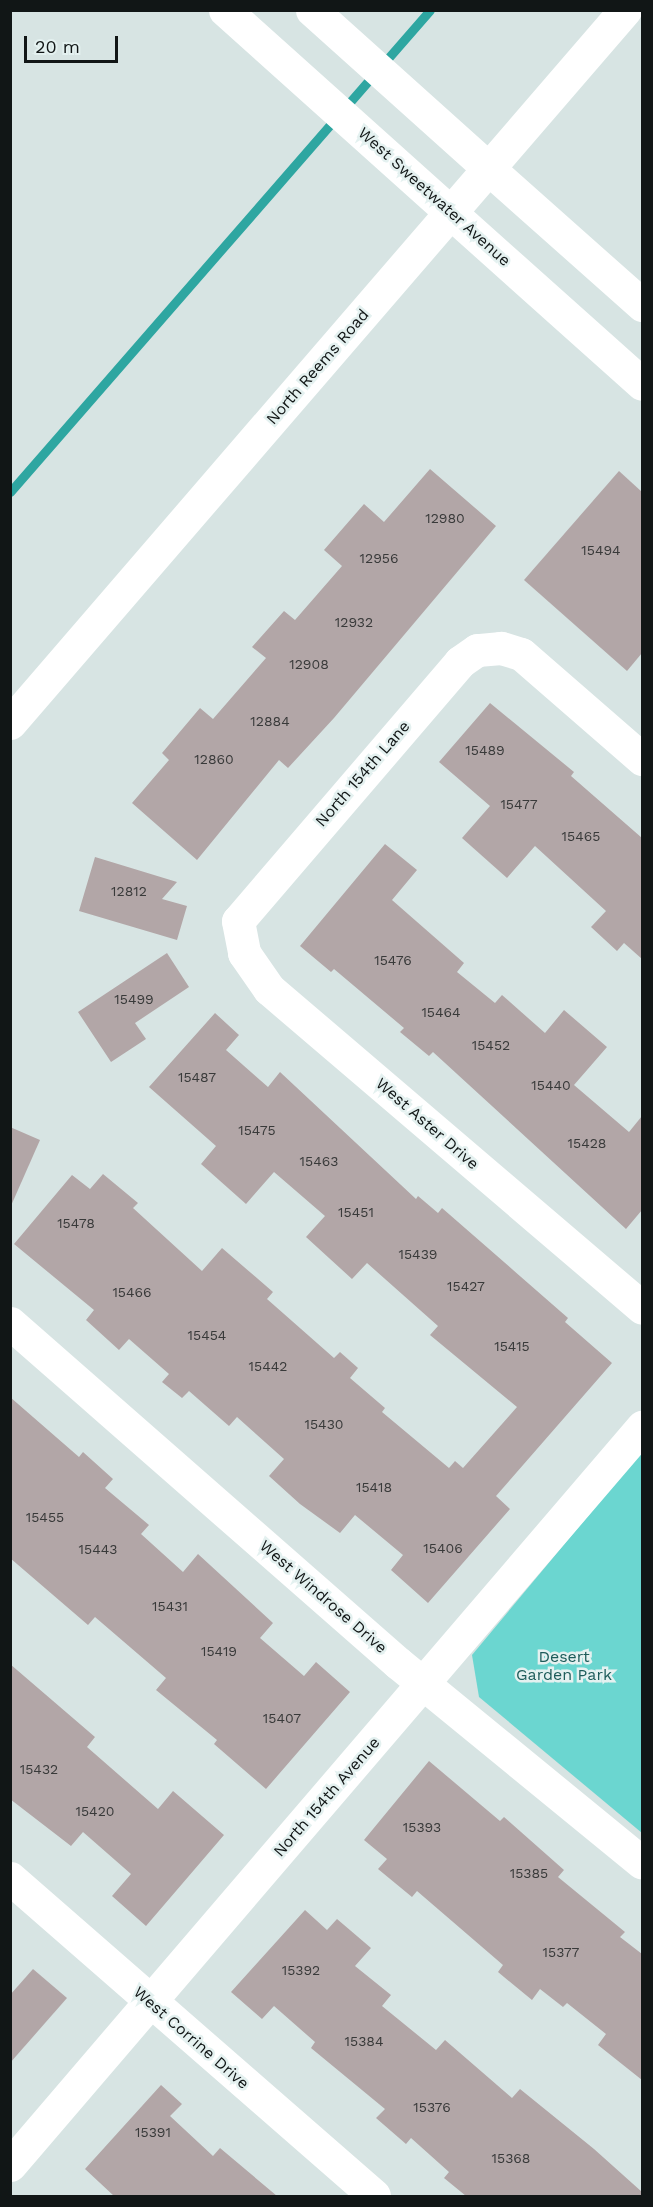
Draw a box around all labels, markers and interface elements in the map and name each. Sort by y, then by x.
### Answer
scale bar [27,24,122,62]
text: 20 m [35,36,80,57]
street label: West Sweetwater Avenue [353,123,515,271]
street label: North Reems Road [263,305,373,429]
house number: 12980 [425,510,465,526]
house number: 15494 [581,542,621,558]
house number: 12956 [360,550,398,566]
house number: 12932 [335,614,373,630]
house number: 12908 [289,656,329,672]
house number: 12884 [250,713,290,729]
street label: North 154th Lane [312,717,414,831]
house number: 15489 [465,742,505,758]
house number: 12860 [194,751,234,767]
house number: 15477 [500,796,538,812]
house number: 15465 [562,828,600,844]
house number: 12812 [111,883,147,899]
house number: 15476 [374,952,412,968]
house number: 15499 [114,991,154,1007]
house number: 15464 [421,1004,461,1020]
house number: 15452 [472,1037,510,1053]
house number: 15487 [178,1069,216,1085]
street label: West Aster Drive [371,1074,483,1174]
house number: 15440 [531,1077,571,1093]
house number: 15475 [238,1122,276,1138]
house number: 15428 [568,1135,606,1151]
house number: 15463 [300,1153,338,1169]
house number: 15451 [338,1204,374,1220]
house number: 15478 [57,1215,95,1231]
house number: 15439 [399,1246,437,1262]
house number: 15427 [447,1278,485,1294]
house number: 15466 [112,1284,152,1300]
house number: 15454 [188,1327,226,1343]
house number: 15415 [494,1338,530,1354]
house number: 15442 [249,1358,287,1374]
house number: 15430 [304,1416,344,1432]
house number: 15418 [356,1479,392,1495]
house number: 15455 [26,1509,64,1525]
street label: West Windrose Drive [255,1536,391,1658]
house number: 15406 [423,1540,463,1556]
house number: 15443 [79,1541,117,1557]
house number: 15431 [152,1598,188,1614]
house number: 15419 [201,1643,237,1659]
park label: Desert Garden Park [516,1647,612,1685]
house number: 15407 [263,1710,301,1726]
street label: North 154th Avenue [269,1733,385,1861]
house number: 15432 [20,1761,58,1777]
house number: 15420 [75,1803,115,1819]
house number: 15393 [403,1819,441,1835]
house number: 15385 [510,1865,548,1881]
house number: 15377 [543,1944,579,1960]
house number: 15392 [282,1962,320,1978]
street label: West Corrine Drive [129,1983,253,2093]
house number: 15384 [345,2033,383,2049]
house number: 15376 [413,2099,451,2115]
house number: 15391 [135,2124,171,2140]
house number: 15368 [492,2150,530,2166]

